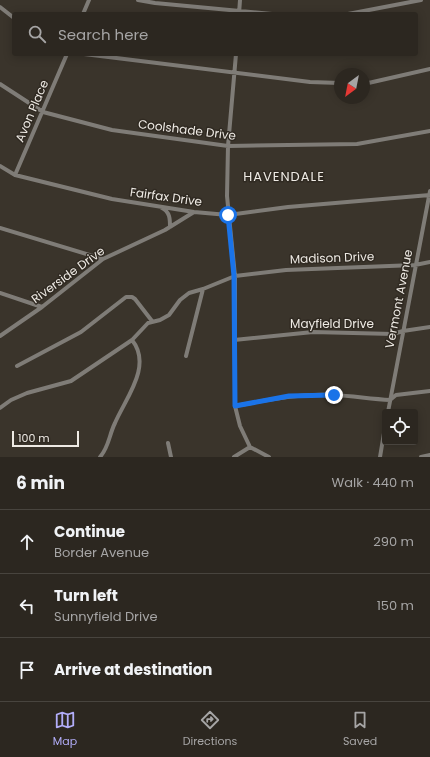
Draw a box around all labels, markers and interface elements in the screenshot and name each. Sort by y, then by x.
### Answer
search box [12,12,418,56]
icon: search [26,23,48,45]
text: Search here [58,24,148,45]
north arrow [334,68,370,104]
street label: Avon Place [11,77,52,145]
street label: Coolshade Drive [137,115,237,144]
district label: HAVENDALE [243,167,325,186]
street label: Fairfax Drive [129,183,203,210]
route start [219,206,237,224]
street label: Riverside Drive [28,242,108,307]
street label: Madison Drive [290,248,374,267]
street label: Vermont Avenue [381,248,416,350]
street label: Mayfield Drive [290,315,374,332]
route end [325,386,343,404]
map controls [382,409,418,445]
button: locate [382,409,418,445]
scale bar [12,429,79,448]
text: 100 m [18,430,50,446]
text: 6 min [16,471,65,495]
text: Walk · 440 m [332,473,414,492]
text: Continue [54,521,125,542]
icon: ahead [16,531,38,553]
text: 290 m [373,532,414,551]
text: Border Avenue [54,543,149,562]
text: Turn left [54,585,118,606]
icon: left [16,595,38,617]
text: 150 m [377,596,414,615]
text: Sunnyfield Drive [54,607,158,626]
icon: arrive [16,659,38,681]
text: Arrive at destination [54,659,212,680]
tab: Map [53,709,77,750]
tab: Directions [183,709,237,750]
tab: Saved [343,709,377,750]

